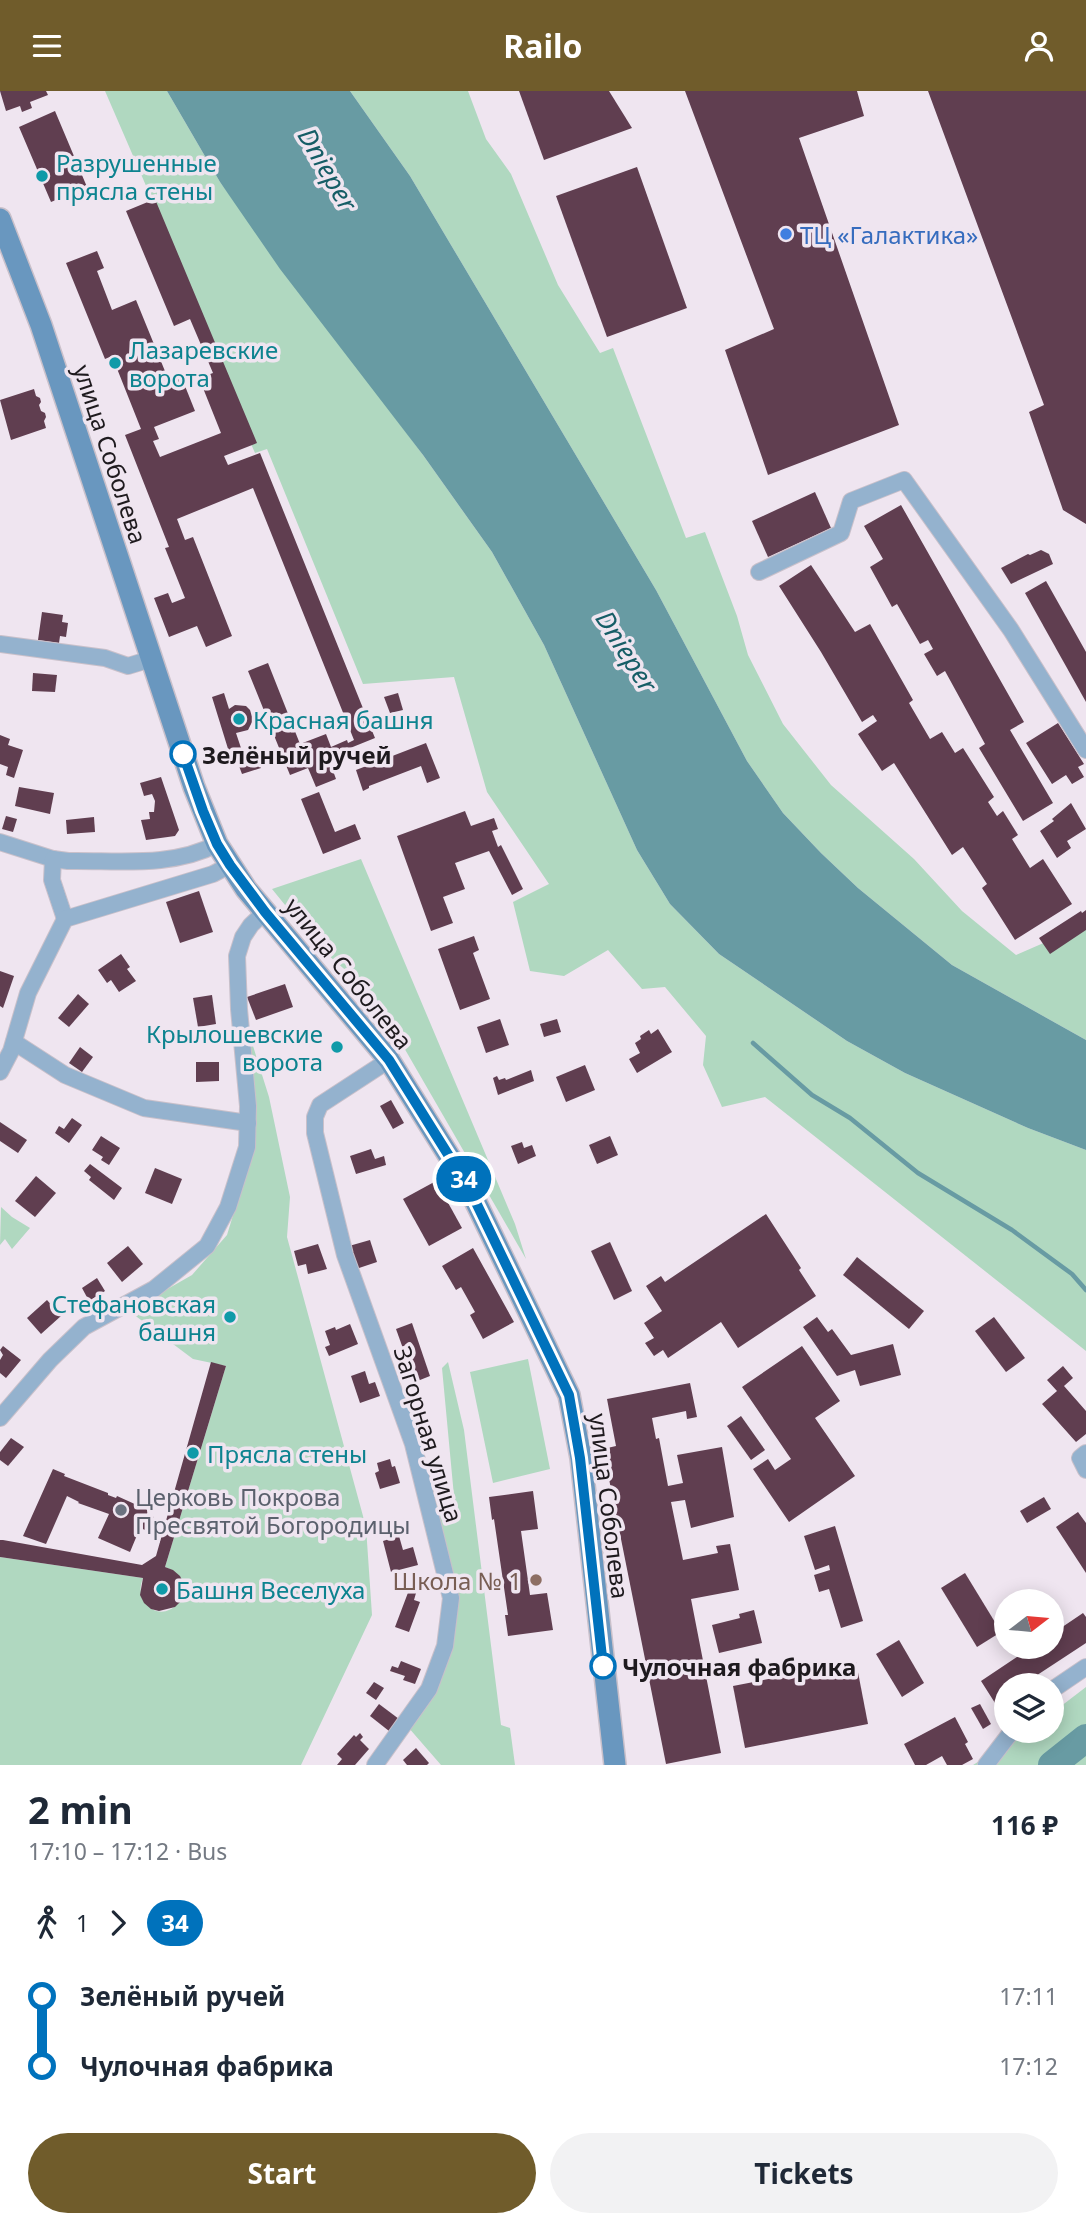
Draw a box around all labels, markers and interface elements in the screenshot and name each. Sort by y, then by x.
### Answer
text: Railo [503,24,583,67]
icon: menu [28,27,66,65]
icon: person [1020,27,1058,65]
water label: Dnieper [290,121,367,219]
place label: Разрушенные прясла стены [56,146,217,207]
marker: Разрушенные прясла стены [34,168,50,184]
place label: ТЦ «Галактика» [800,218,978,251]
marker: ТЦ «Галактика» [778,226,794,242]
place label: Лазаревские ворота [129,333,278,394]
marker: Лазаревские ворота [107,355,123,371]
street label: улица Соболева [66,360,156,548]
water label: Dnieper [588,603,667,700]
place label: Красная башня [253,703,434,736]
marker: Красная башня [231,711,247,727]
place label: Зелёный ручей [202,738,392,771]
marker: Зелёный ручей [170,741,196,767]
street label: улица Соболева [277,890,421,1056]
place label: Крылошевские ворота [146,1017,323,1078]
marker: Крылошевские ворота [329,1039,345,1055]
line badge: 34 [433,1156,496,1202]
text: 34 [450,1162,478,1195]
place label: Стефановская башня [52,1287,216,1348]
marker: Стефановская башня [222,1309,238,1325]
street label: Загорная улица [387,1342,471,1526]
street label: улица Соболева [582,1411,638,1601]
place label: Прясла стены [207,1437,367,1470]
marker: Прясла стены [185,1445,201,1461]
place label: Церковь Покрова Пресвятой Богородицы [135,1480,410,1541]
marker: Церковь Покрова Пресвятой Богородицы [113,1502,129,1518]
place label: Школа № 1 [393,1564,522,1597]
marker: Школа № 1 [528,1572,544,1588]
place label: Башня Веселуха [176,1573,365,1606]
marker: Башня Веселуха [154,1581,170,1597]
north arrow [994,1589,1064,1659]
map controls [994,1589,1064,1743]
place label: Чулочная фабрика [622,1650,856,1683]
marker: Чулочная фабрика [590,1653,616,1679]
button: layers [994,1673,1064,1743]
text: 2 min [28,1783,133,1835]
text: 116 ₽ [991,1807,1058,1843]
text: 17:10 – 17:12 · Bus [28,1835,227,1867]
icon: walk [28,1904,66,1942]
icon: forward [99,1904,137,1942]
text: 34 [161,1906,189,1939]
text: 1 [76,1907,89,1939]
text: Зелёный ручей [80,1978,285,2014]
text: 17:11 [999,1980,1058,2012]
text: Чулочная фабрика [80,2048,334,2084]
text: 17:12 [999,2050,1058,2082]
button: Start [28,2133,536,2213]
button: Tickets [550,2133,1058,2213]

